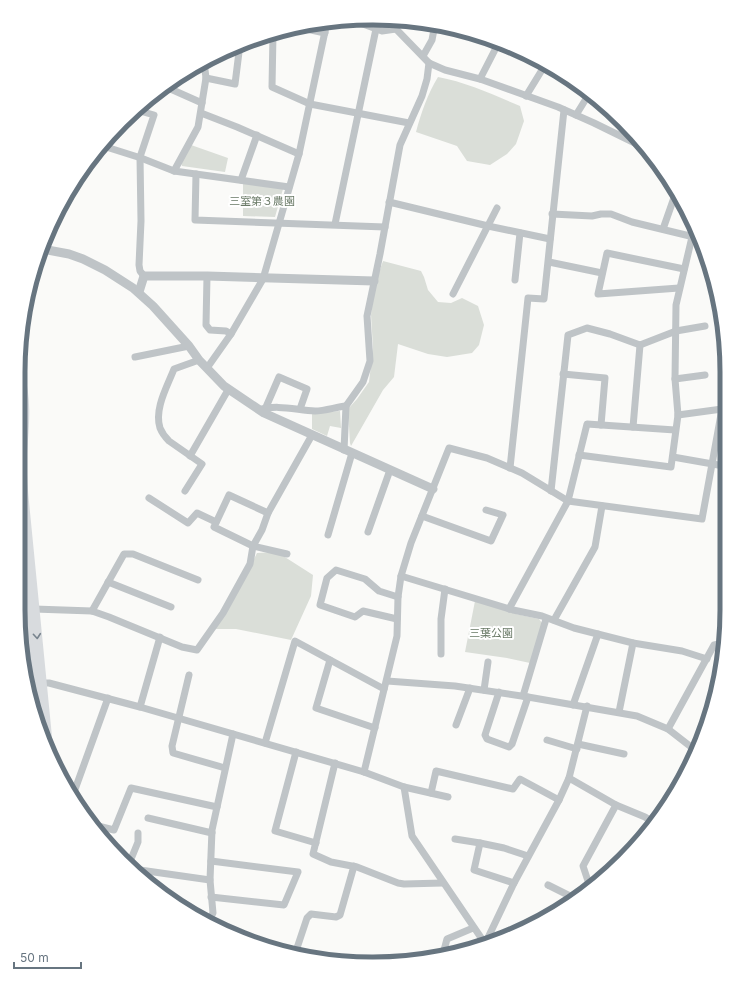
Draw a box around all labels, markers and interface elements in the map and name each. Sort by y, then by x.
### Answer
park label: 三室第３農園 [229,194,295,208]
park label: 三葉公園 [469,626,513,640]
one-way arrow [32,633,41,639]
scale bar [14,944,81,970]
text: 50 m [20,950,49,965]

